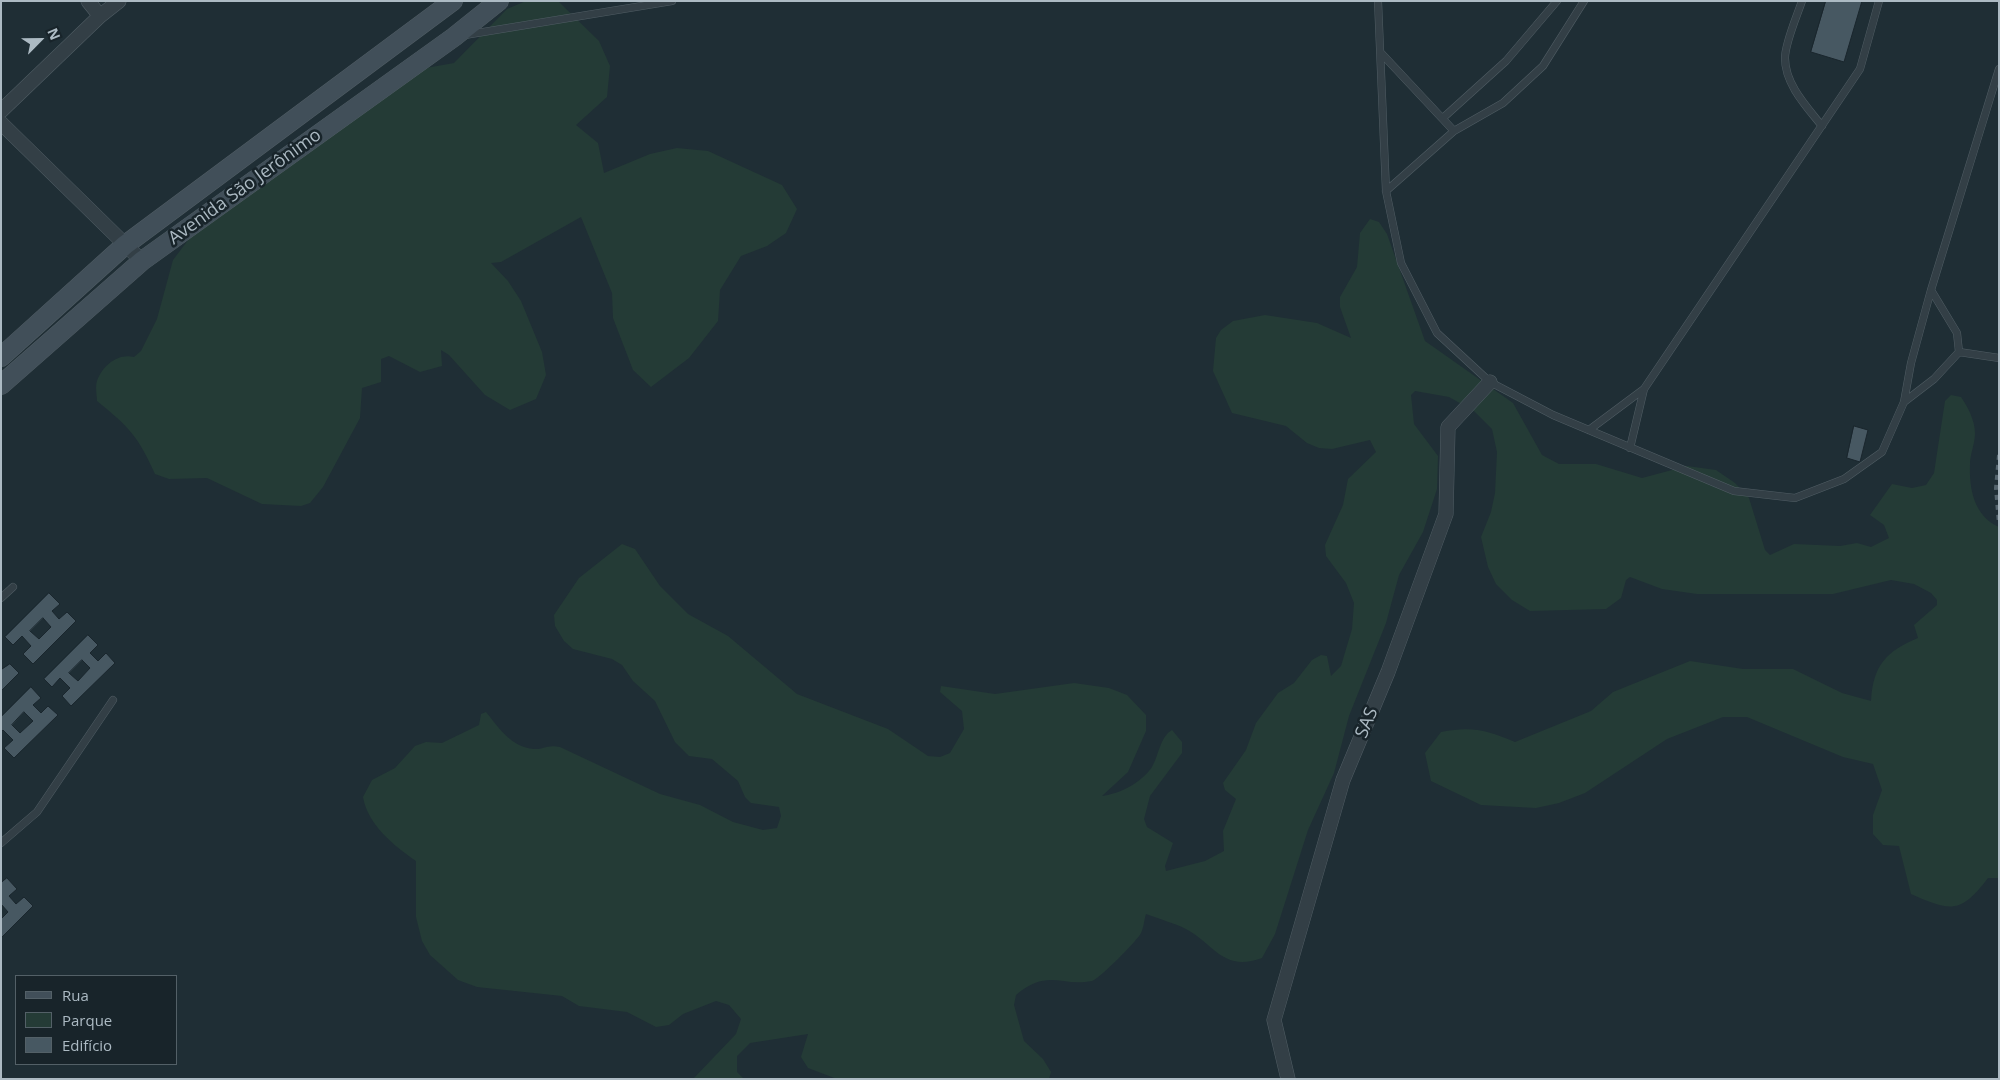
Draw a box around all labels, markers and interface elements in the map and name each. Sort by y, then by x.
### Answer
north arrow [15,15,65,65]
text: N [43,25,65,43]
street label: Avenida São Jerônimo [164,124,326,250]
street label: SAS [1351,704,1383,742]
legend [15,975,178,1065]
text: Rua [62,985,89,1005]
text: Parque [62,1010,112,1030]
text: Edifício [62,1035,112,1055]

